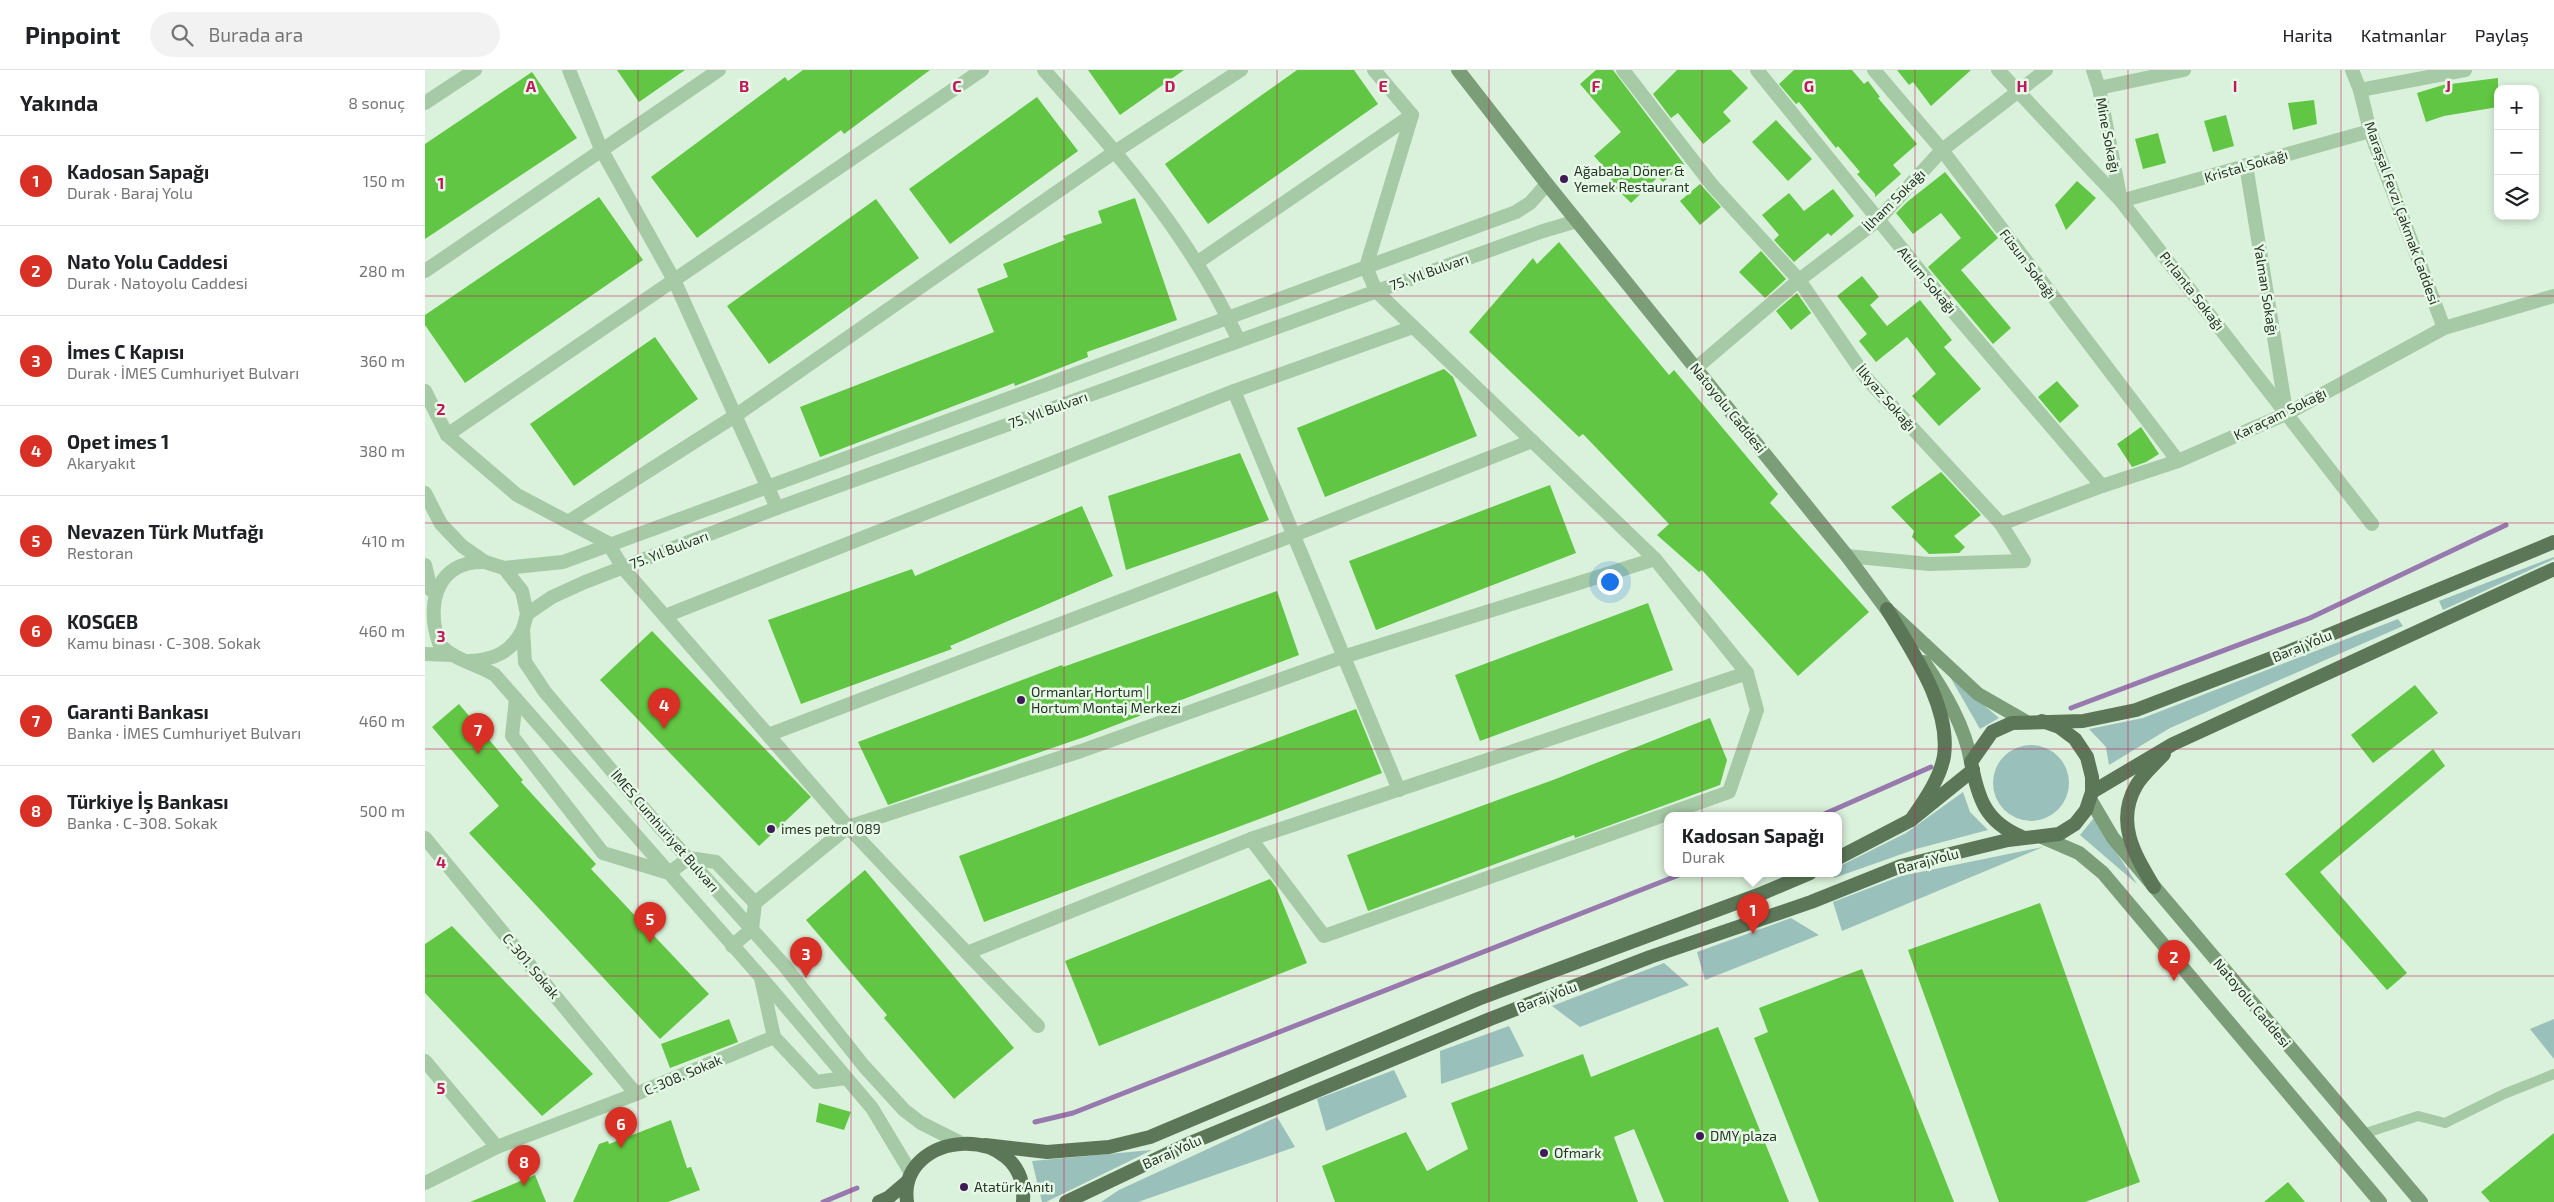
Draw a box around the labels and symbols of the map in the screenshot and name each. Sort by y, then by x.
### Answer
text: A [526,76,537,95]
text: B [739,76,749,95]
text: C [952,76,962,95]
text: D [1165,76,1176,95]
text: E [1378,76,1388,95]
text: F [1592,76,1601,95]
text: G [1804,76,1814,95]
text: H [2016,76,2028,95]
text: I [2233,76,2237,95]
text: J [2445,76,2451,95]
street label: Mine Sokağı [2093,96,2124,174]
street label: Maraşal Fevzi Çakmak Caddesi [2360,119,2444,307]
street label: Kristal Sokağı [2202,145,2290,186]
place label: Ağababa Döner & Yemek Restaurant [1574,162,1689,195]
street label: İlham Sokağı [1859,165,1928,234]
text: 1 [438,173,444,192]
marker: Ağababa Döner & Yemek Restaurant [1558,173,1570,185]
street label: Füsun Sokağı [1996,225,2060,302]
street label: Atılım Sokağı [1894,243,1960,317]
street label: Yalman Sokağı [2251,243,2282,337]
street label: Pırlanta Sokağı [2156,248,2228,334]
street label: 75. Yıl Bulvarı [1387,249,1471,294]
street label: Natoyolu Caddesi [1687,359,1770,456]
street label: İlkyaz Sokağı [1853,361,1920,434]
street label: Karaçam Sokağı [2231,384,2329,444]
street label: 75. Yıl Bulvarı [1006,387,1090,432]
text: 2 [436,399,446,418]
street label: 75. Yıl Bulvarı [627,527,711,572]
your location [1597,569,1623,595]
text: 3 [436,626,446,645]
street label: Baraj Yolu [2269,626,2334,665]
place label: Ormanlar Hortum | Hortum Montaj Merkezi [1031,683,1181,716]
pin: 4 [648,688,680,729]
marker: Ormanlar Hortum | Hortum Montaj Merkezi [1015,694,1027,706]
pin: 7 [462,713,494,754]
street label: İMES Cumhuriyet Bulvarı [608,766,723,895]
place label: imes petrol 089 [781,820,881,837]
marker: imes petrol 089 [765,823,777,835]
street label: Baraj Yolu [1895,844,1961,877]
text: 4 [436,852,446,871]
pin: 1 [1737,893,1769,934]
pin: 5 [634,902,666,943]
street label: C-301. Sokak [499,930,564,1002]
pin: 3 [790,937,822,978]
pin: 2 [2158,940,2190,981]
street label: Natoyolu Caddesi [2210,955,2295,1051]
street label: Baraj Yolu [1514,977,1579,1016]
street label: C-308. Sokak [641,1051,724,1099]
text: 5 [437,1078,446,1097]
pin: 6 [605,1107,637,1148]
place label: DMY plaza [1710,1127,1777,1144]
marker: DMY plaza [1694,1130,1706,1142]
street label: Baraj Yolu [1140,1131,1204,1172]
place label: Ofmark [1554,1144,1601,1161]
pin: 8 [508,1145,540,1186]
marker: Ofmark [1538,1147,1550,1159]
place label: Atatürk Anıtı [974,1178,1053,1195]
marker: Atatürk Anıtı [958,1181,970,1193]

